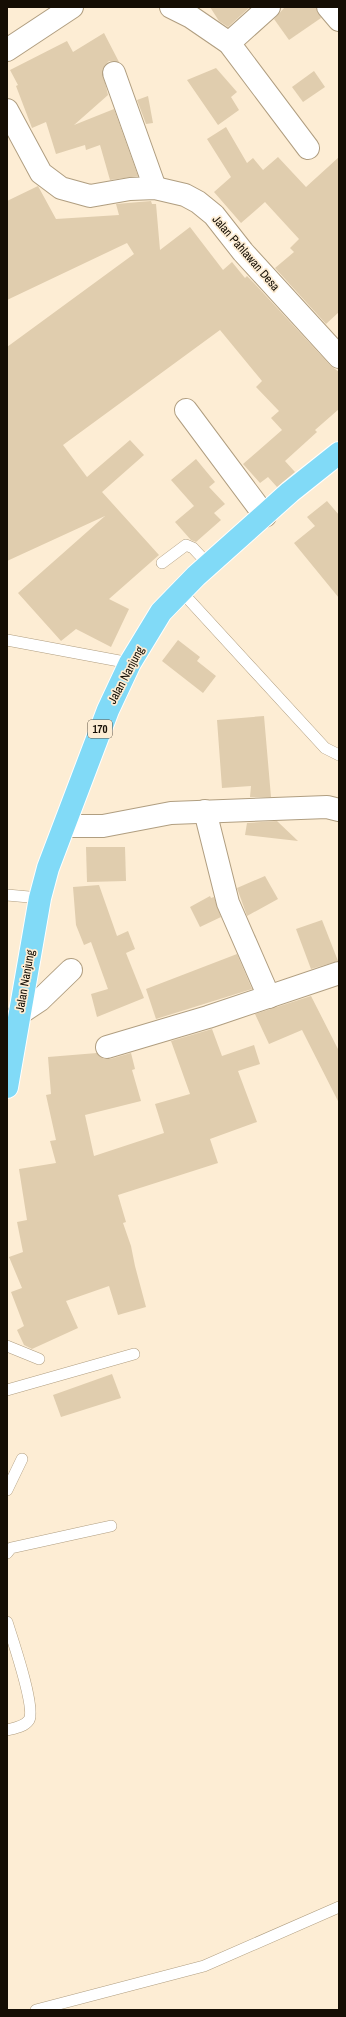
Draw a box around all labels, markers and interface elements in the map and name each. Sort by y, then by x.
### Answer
street label: Jalan Pahlawan Desa [209,212,284,295]
street label: Jalan Nanjung [104,643,148,707]
road number: 170 [88,720,112,738]
street label: Jalan Nanjung [12,948,38,1013]

